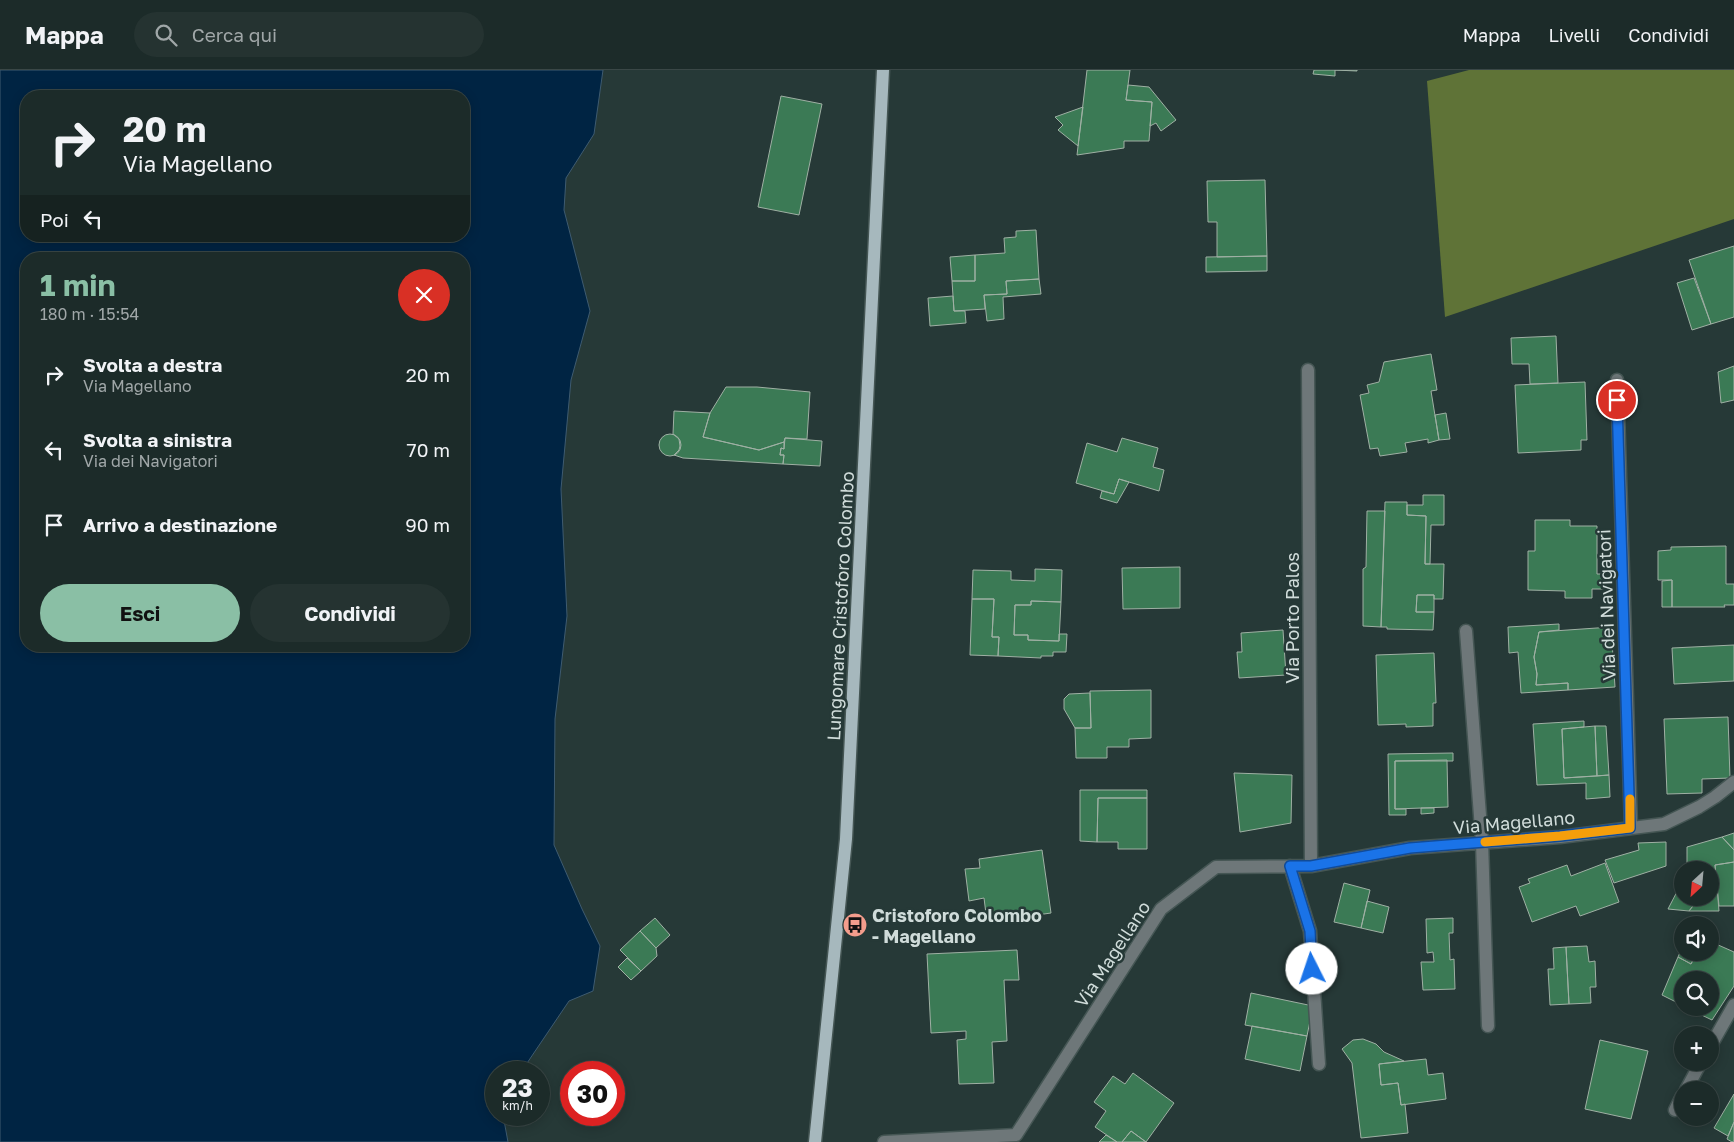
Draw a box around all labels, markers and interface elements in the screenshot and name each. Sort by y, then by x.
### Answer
search box [134,12,484,57]
text: Mappa [25,20,104,49]
icon: search [152,21,180,49]
text: Cerca qui [192,23,277,46]
text: Mappa [1463,24,1521,46]
text: Livelli [1549,24,1600,46]
text: Condividi [1628,24,1709,46]
text: 20 m [123,108,206,150]
icon: right [40,110,105,175]
text: Via Magellano [123,150,272,177]
icon: left [79,205,107,233]
text: Poi [40,208,69,231]
text: 1 min [40,267,116,303]
button: close [398,269,450,321]
text: 180 m · 15:54 [40,304,139,324]
text: Svolta a destra [83,353,222,376]
icon: right [40,361,68,389]
text: 20 m [406,363,450,386]
text: Via Magellano [83,376,192,396]
pin [1596,379,1638,421]
icon: arrive [1603,386,1631,414]
text: Svolta a sinistra [83,428,232,451]
icon: left [40,436,68,464]
text: 70 m [407,438,450,461]
text: Via dei Navigatori [83,451,218,471]
street label: Lungomare Cristoforo Colombo [822,471,858,741]
icon: arrive [40,511,68,539]
text: Arrivo a destinazione [83,513,277,536]
text: 90 m [405,513,450,536]
street label: Via dei Navigatori [1592,529,1620,681]
street label: Via Porto Palos [1281,552,1303,684]
button: Esci [40,584,240,642]
button: Condividi [250,584,450,642]
street label: Via Magellano [1452,806,1576,838]
north arrow [1674,861,1719,906]
map controls [1674,861,1719,1126]
street label: Via Magellano [1069,897,1155,1011]
place label: Cristoforo Colombo - Magellano [872,904,1042,947]
bus stop icon: Cristoforo Colombo - Magellano [842,912,868,938]
button: sound [1674,916,1719,961]
position arrow [1285,942,1337,994]
button: search [1674,971,1719,1016]
button: + [1674,1026,1719,1071]
speed limit sign: 30 [560,1061,625,1126]
text: 23 [502,1072,533,1103]
button: − [1674,1081,1719,1126]
text: km/h [502,1098,533,1113]

